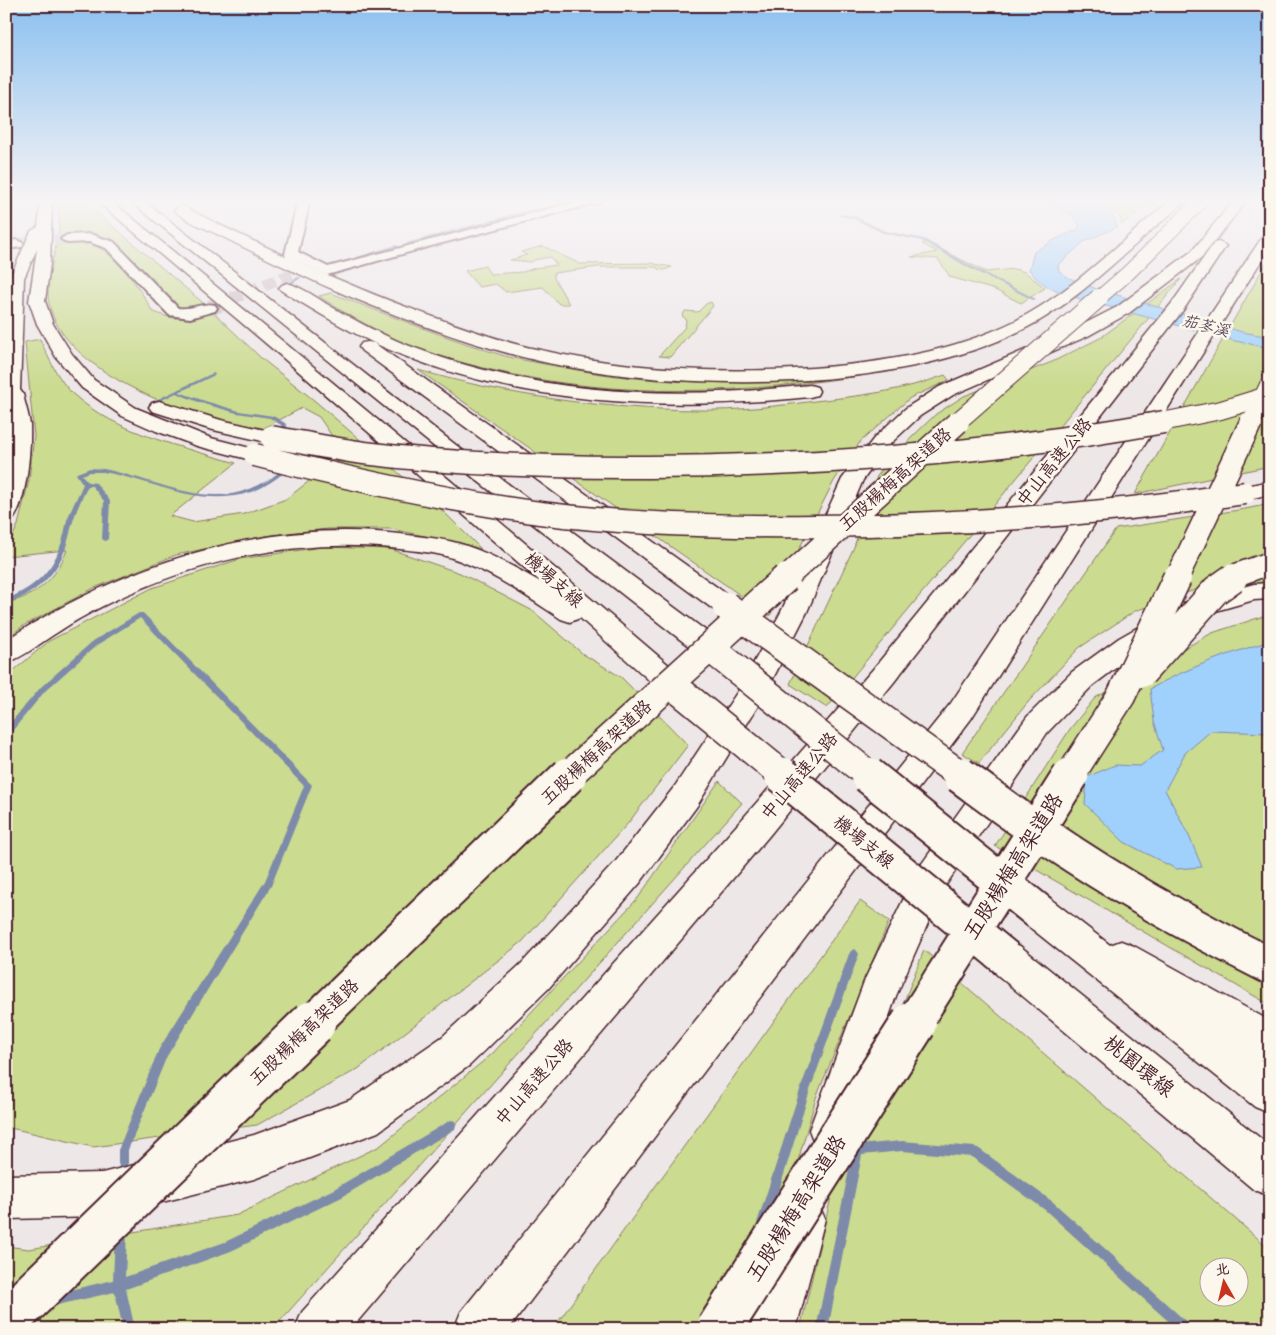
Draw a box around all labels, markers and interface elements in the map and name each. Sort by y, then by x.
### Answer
water label: 茄苳溪 [1179,310,1232,345]
street label: 中山高速公路 [1012,414,1100,513]
street label: 五股楊梅高架道路 [835,423,959,538]
street label: 機場支線 [517,548,587,615]
street label: 五股楊梅高架道路 [537,696,659,812]
street label: 中山高速公路 [757,728,845,827]
street label: 五股楊梅高架道路 [958,788,1073,947]
street label: 機場支線 [827,812,898,876]
street label: 五股楊梅高架道路 [245,975,366,1093]
street label: 桃園環線 [1095,1030,1179,1106]
street label: 中山高速公路 [491,1035,581,1133]
street label: 五股楊梅高架道路 [741,1130,856,1289]
north arrow [1198,1258,1248,1308]
text: 北 [1214,1260,1231,1282]

